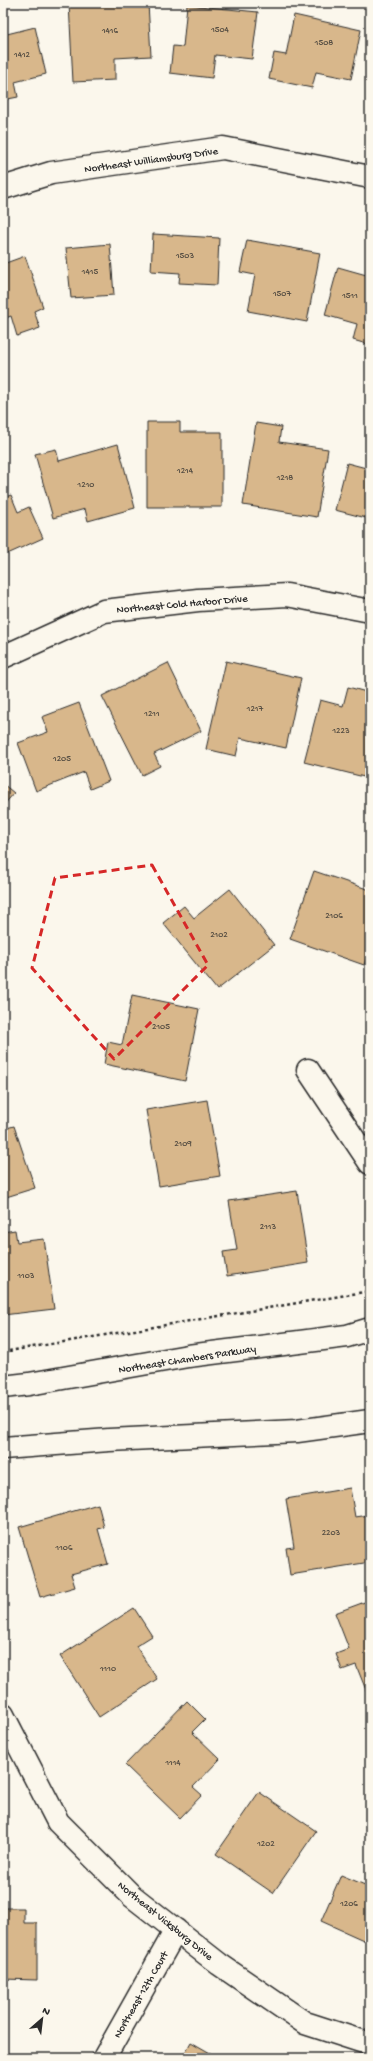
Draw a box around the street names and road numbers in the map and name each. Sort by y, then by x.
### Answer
street label: Northeast Williamsburg Drive [84,146,219,176]
street label: Northeast Cold Harbor Drive [116,593,249,617]
street label: Northeast Chambers Parkway [118,1343,257,1377]
street label: Northeast Vicksburg Drive [115,1879,215,1964]
street label: Northeast 12th Court [112,1948,172,2041]

